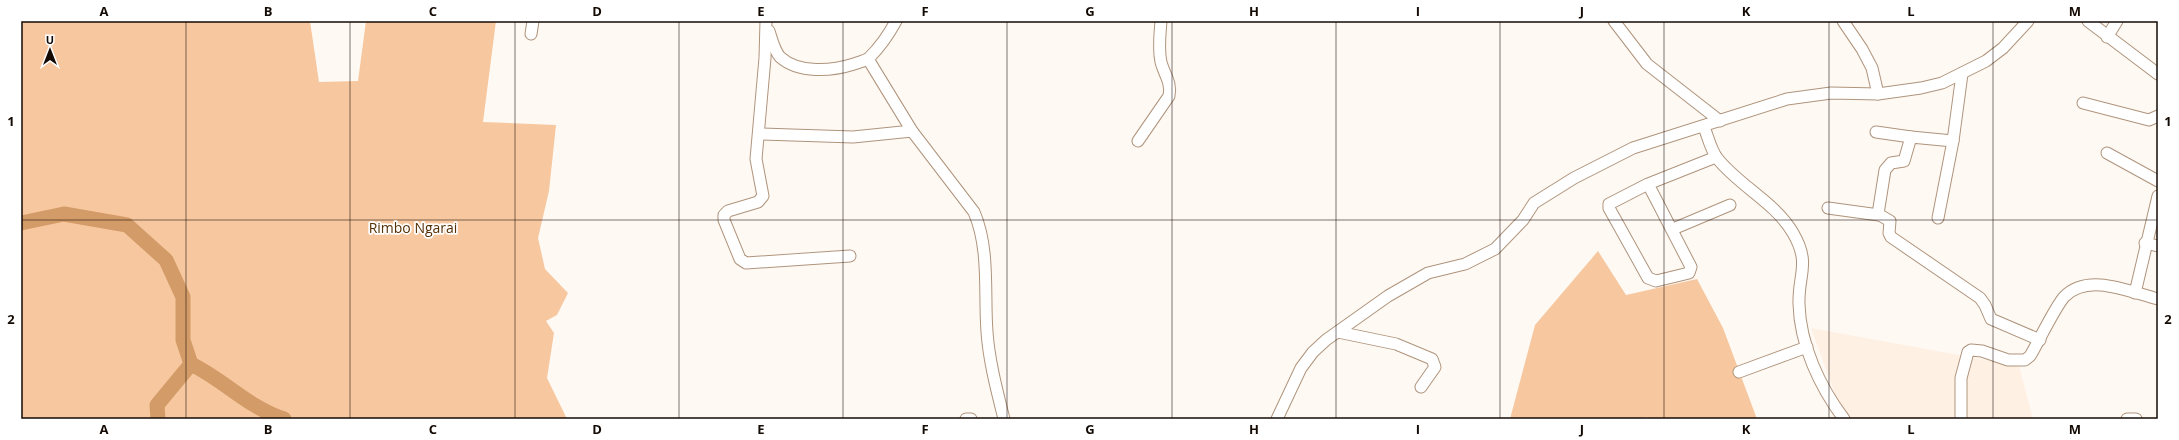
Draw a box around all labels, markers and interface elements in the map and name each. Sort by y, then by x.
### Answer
text: A [100,2,109,20]
text: B [264,2,273,20]
text: C [429,2,437,20]
text: D [592,2,602,20]
text: E [757,2,765,20]
text: F [921,2,929,20]
text: G [1085,2,1095,20]
text: H [1249,2,1259,20]
text: I [1416,2,1420,20]
text: J [1579,2,1584,20]
text: K [1742,2,1751,20]
text: L [1907,2,1915,20]
text: M [2069,2,2081,20]
north arrow [30,30,70,70]
text: U [46,32,54,47]
text: 1 [7,112,15,130]
text: 1 [2164,112,2172,130]
park label: Rimbo Ngarai [369,218,457,237]
text: 2 [7,310,15,328]
text: 2 [2164,310,2172,328]
text: A [100,420,109,438]
text: B [264,420,273,438]
text: C [429,420,437,438]
text: D [592,420,602,438]
text: E [757,420,765,438]
text: F [921,420,929,438]
text: G [1085,420,1095,438]
text: H [1249,420,1259,438]
text: I [1416,420,1420,438]
text: J [1579,420,1584,438]
text: K [1742,420,1751,438]
text: L [1907,420,1915,438]
text: M [2069,420,2081,438]

